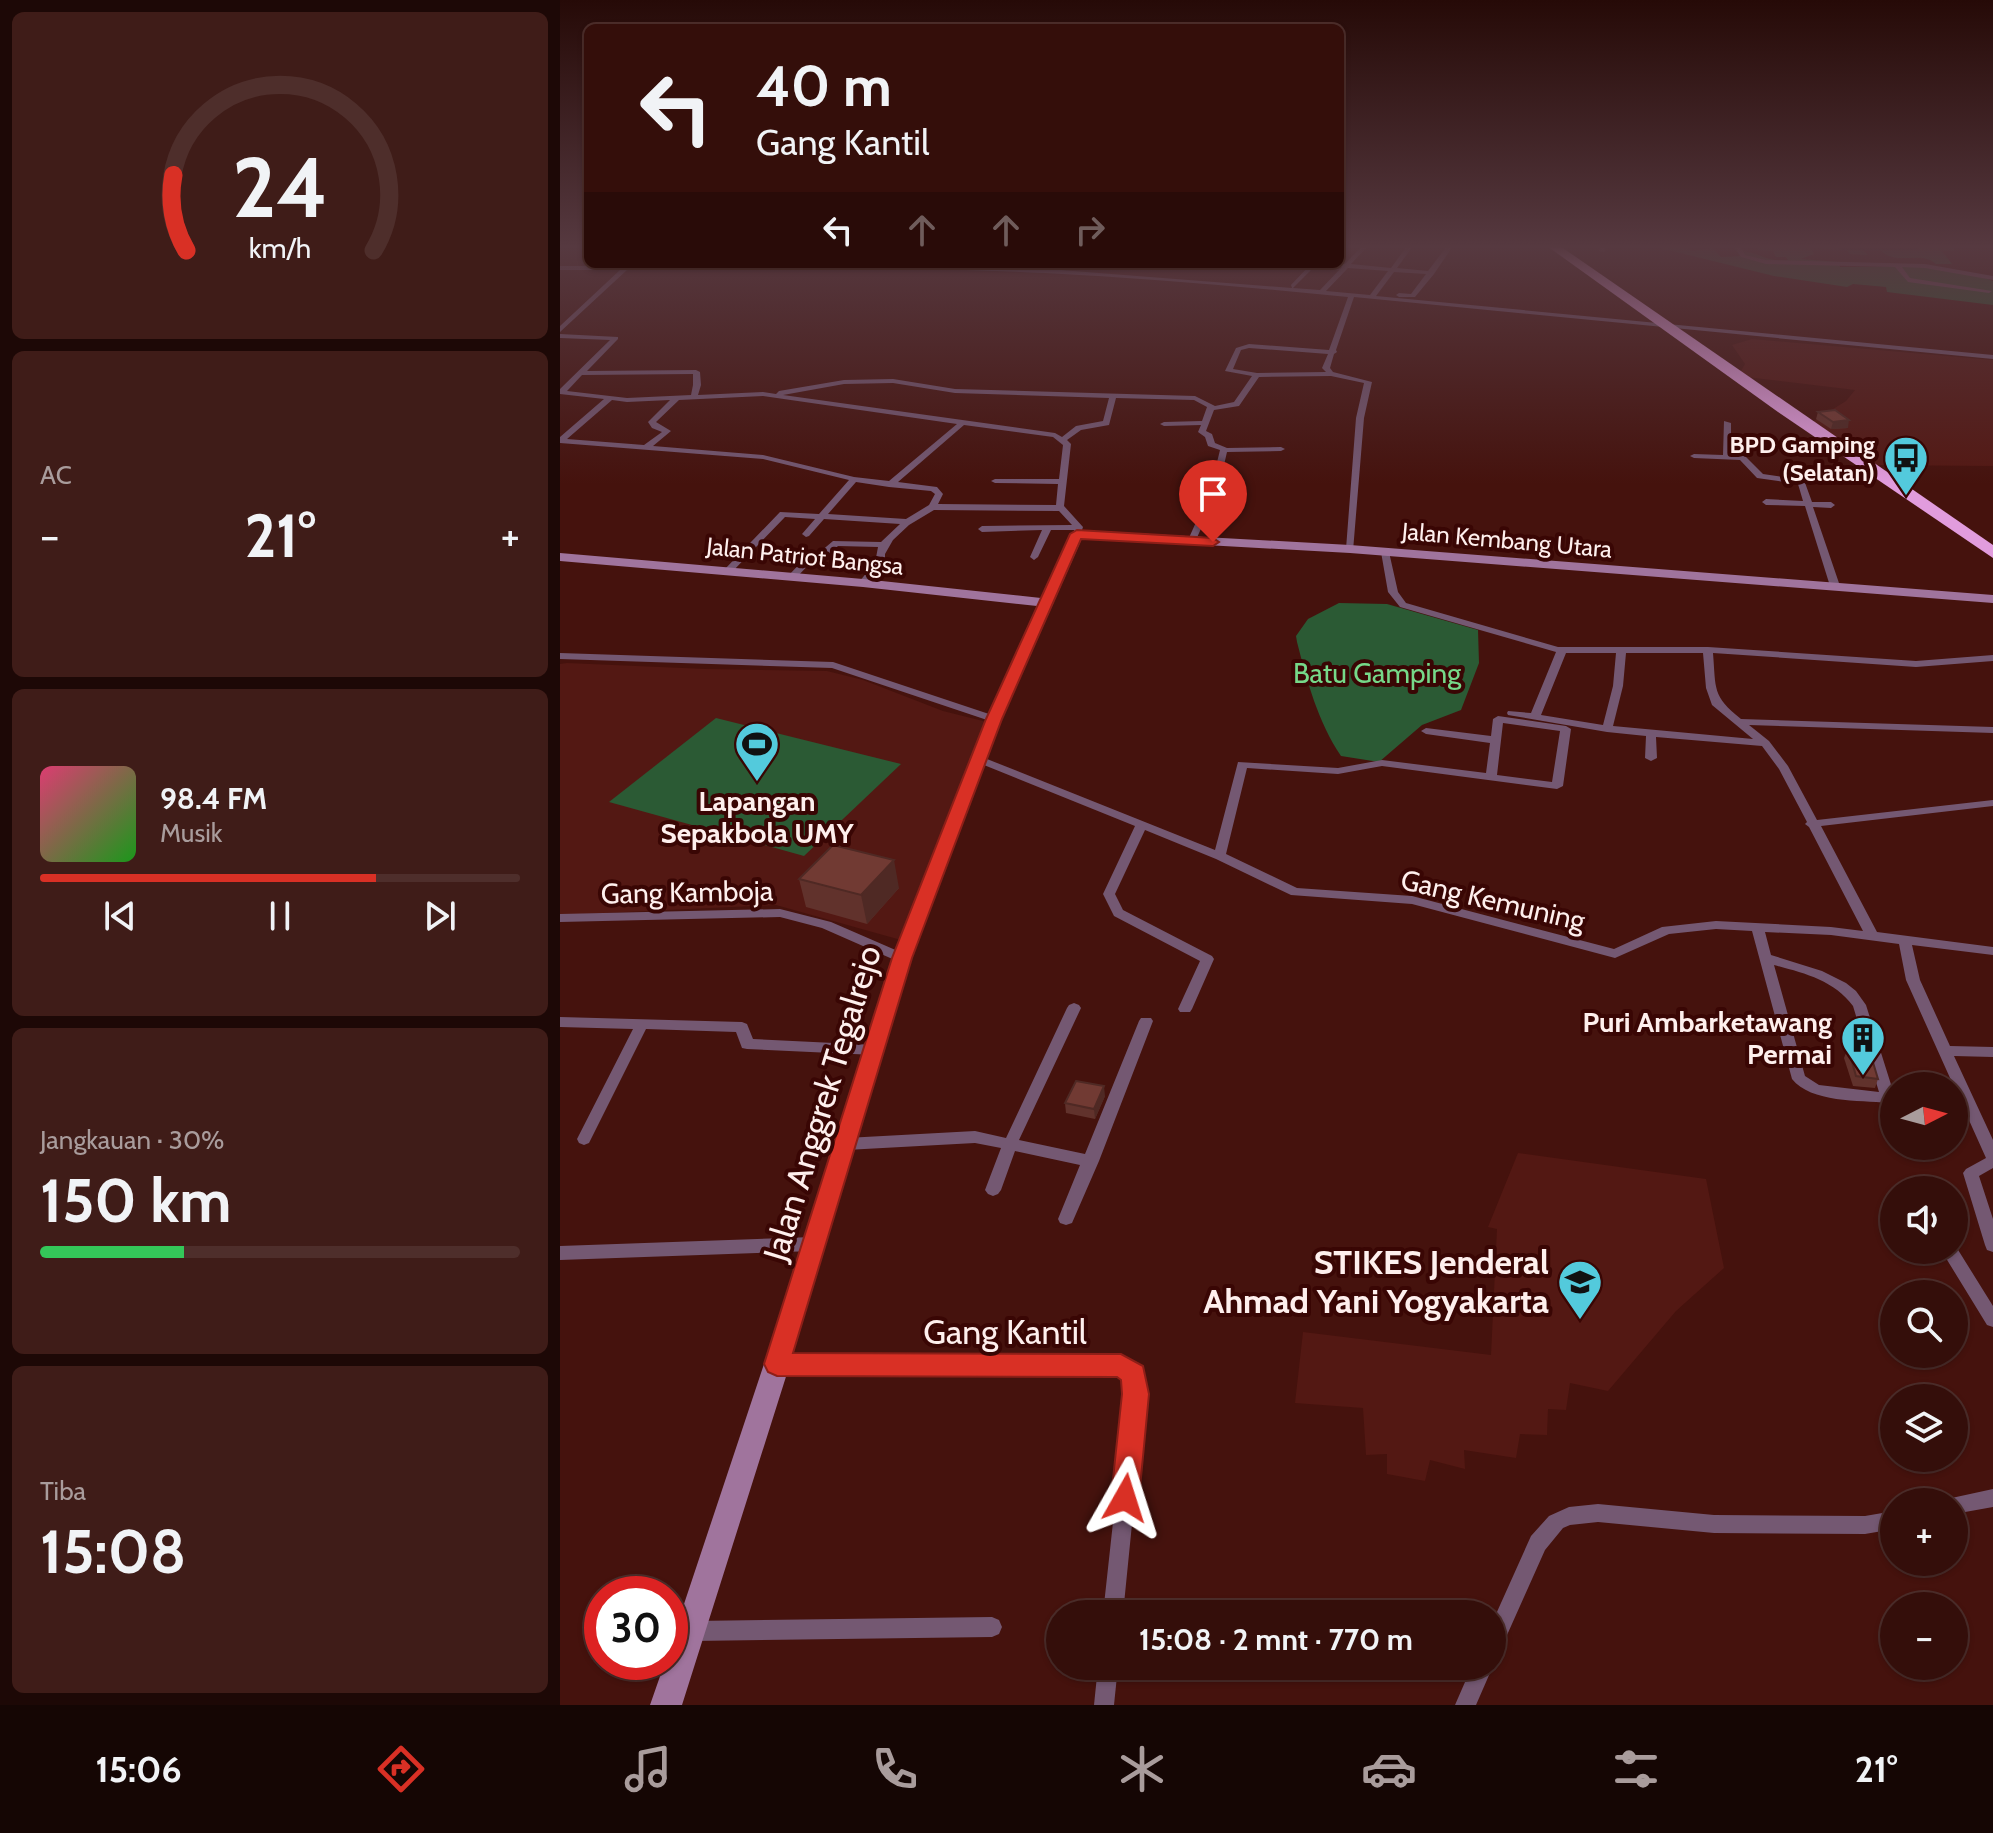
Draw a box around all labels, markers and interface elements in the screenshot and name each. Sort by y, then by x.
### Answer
text: 40 m [756,52,892,120]
icon: left [624,56,728,160]
text: Gang Kantil [756,120,929,164]
text: 24 [232,137,328,238]
icon: left [816,208,860,252]
icon: ahead [900,208,944,252]
icon: ahead [984,208,1028,252]
icon: right [1068,208,1112,252]
text: km/h [249,230,311,265]
place label: BPD Gamping (Selatan) [1729,430,1875,487]
bus stop icon: BPD Gamping (Selatan) [1882,434,1930,497]
text: AC [40,459,72,491]
pin [1179,460,1247,542]
icon: arrive [1191,472,1235,516]
text: 21° [244,499,316,572]
text: − [40,509,59,562]
text: + [501,509,520,562]
street label: Jalan Kembang Utara [1400,516,1614,564]
street label: Jalan Patriot Bangsa [704,531,905,581]
park label: Batu Gamping [1293,656,1462,690]
sports icon: Lapangan Sepakbola UMY [733,720,781,783]
text: 98.4 FM [160,780,267,817]
place label: Lapangan Sepakbola UMY [660,784,855,850]
text: Musik [160,817,222,849]
street label: Gang Kemuning [1398,862,1589,938]
street label: Gang Kamboja [601,873,774,911]
icon: previous [98,894,142,938]
icon: pause [258,894,302,938]
icon: next [418,894,462,938]
street label: Jalan Anggrek Tegalrejo [754,940,890,1267]
place label: Puri Ambarketawang Permai [1582,1005,1832,1071]
building icon: Puri Ambarketawang Permai [1839,1014,1887,1077]
north arrow [1880,1072,1968,1160]
map controls [1880,1072,1968,1680]
text: Jangkauan · 30% [40,1124,224,1156]
text: 150 km [40,1164,231,1237]
button: sound [1880,1176,1968,1264]
place label: STIKES Jenderal Ahmad Yani Yogyakarta [1203,1241,1549,1322]
school or university icon: STIKES Jenderal Ahmad Yani Yogyakarta [1556,1258,1604,1321]
button: search [1880,1280,1968,1368]
street label: Gang Kantil [923,1311,1087,1353]
button: layers [1880,1384,1968,1472]
position arrow [1083,1456,1167,1540]
text: Tiba [40,1475,86,1507]
button: + [1880,1488,1968,1576]
text: 15:08 [40,1515,186,1588]
speed limit sign: 30 [584,1576,688,1680]
button: − [1880,1592,1968,1680]
text: 15:08 · 2 mnt · 770 m [1139,1621,1413,1658]
icon: directions [373,1741,429,1797]
icon: music [620,1741,676,1797]
icon: phone [867,1741,923,1797]
icon: climate [1114,1741,1170,1797]
icon: car [1361,1741,1417,1797]
icon: filters [1608,1741,1664,1797]
text: 15:06 [96,1747,182,1791]
text: 21° [1855,1747,1898,1791]

